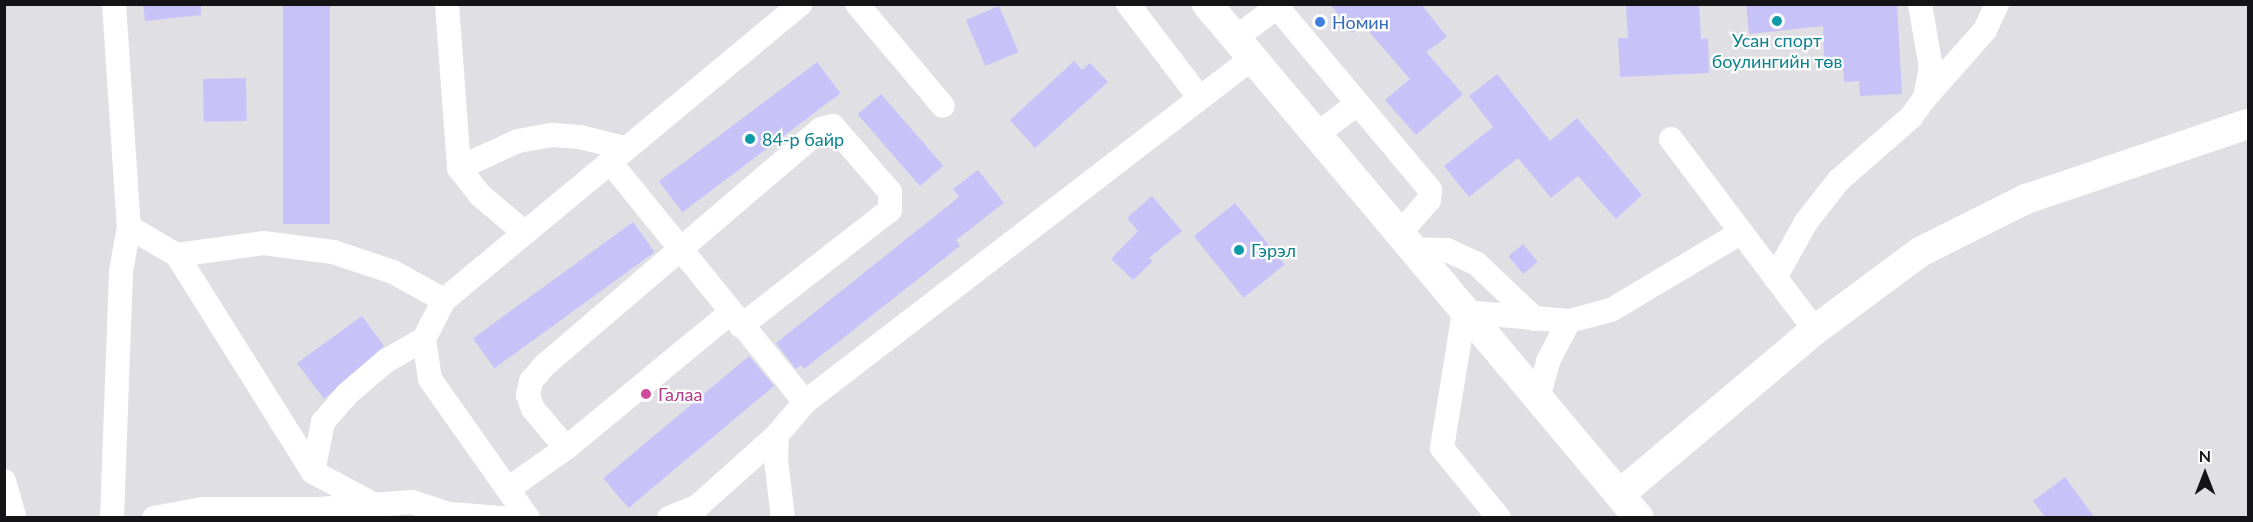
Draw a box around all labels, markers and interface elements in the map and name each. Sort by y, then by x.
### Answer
place label: Номин [1332,11,1389,33]
marker: Усан спорт боулингийн төв [1770,14,1784,28]
marker: Номин [1313,15,1327,29]
place label: Усан спорт боулингийн төв [1712,30,1842,72]
place label: 84-р байр [762,128,844,150]
marker: 84-р байр [743,132,757,146]
place label: Гэрэл [1251,239,1296,261]
marker: Гэрэл [1232,243,1246,257]
place label: Галаа [658,383,702,405]
marker: Галаа [639,387,653,401]
north arrow [2175,444,2235,504]
text: N [2199,446,2211,465]

